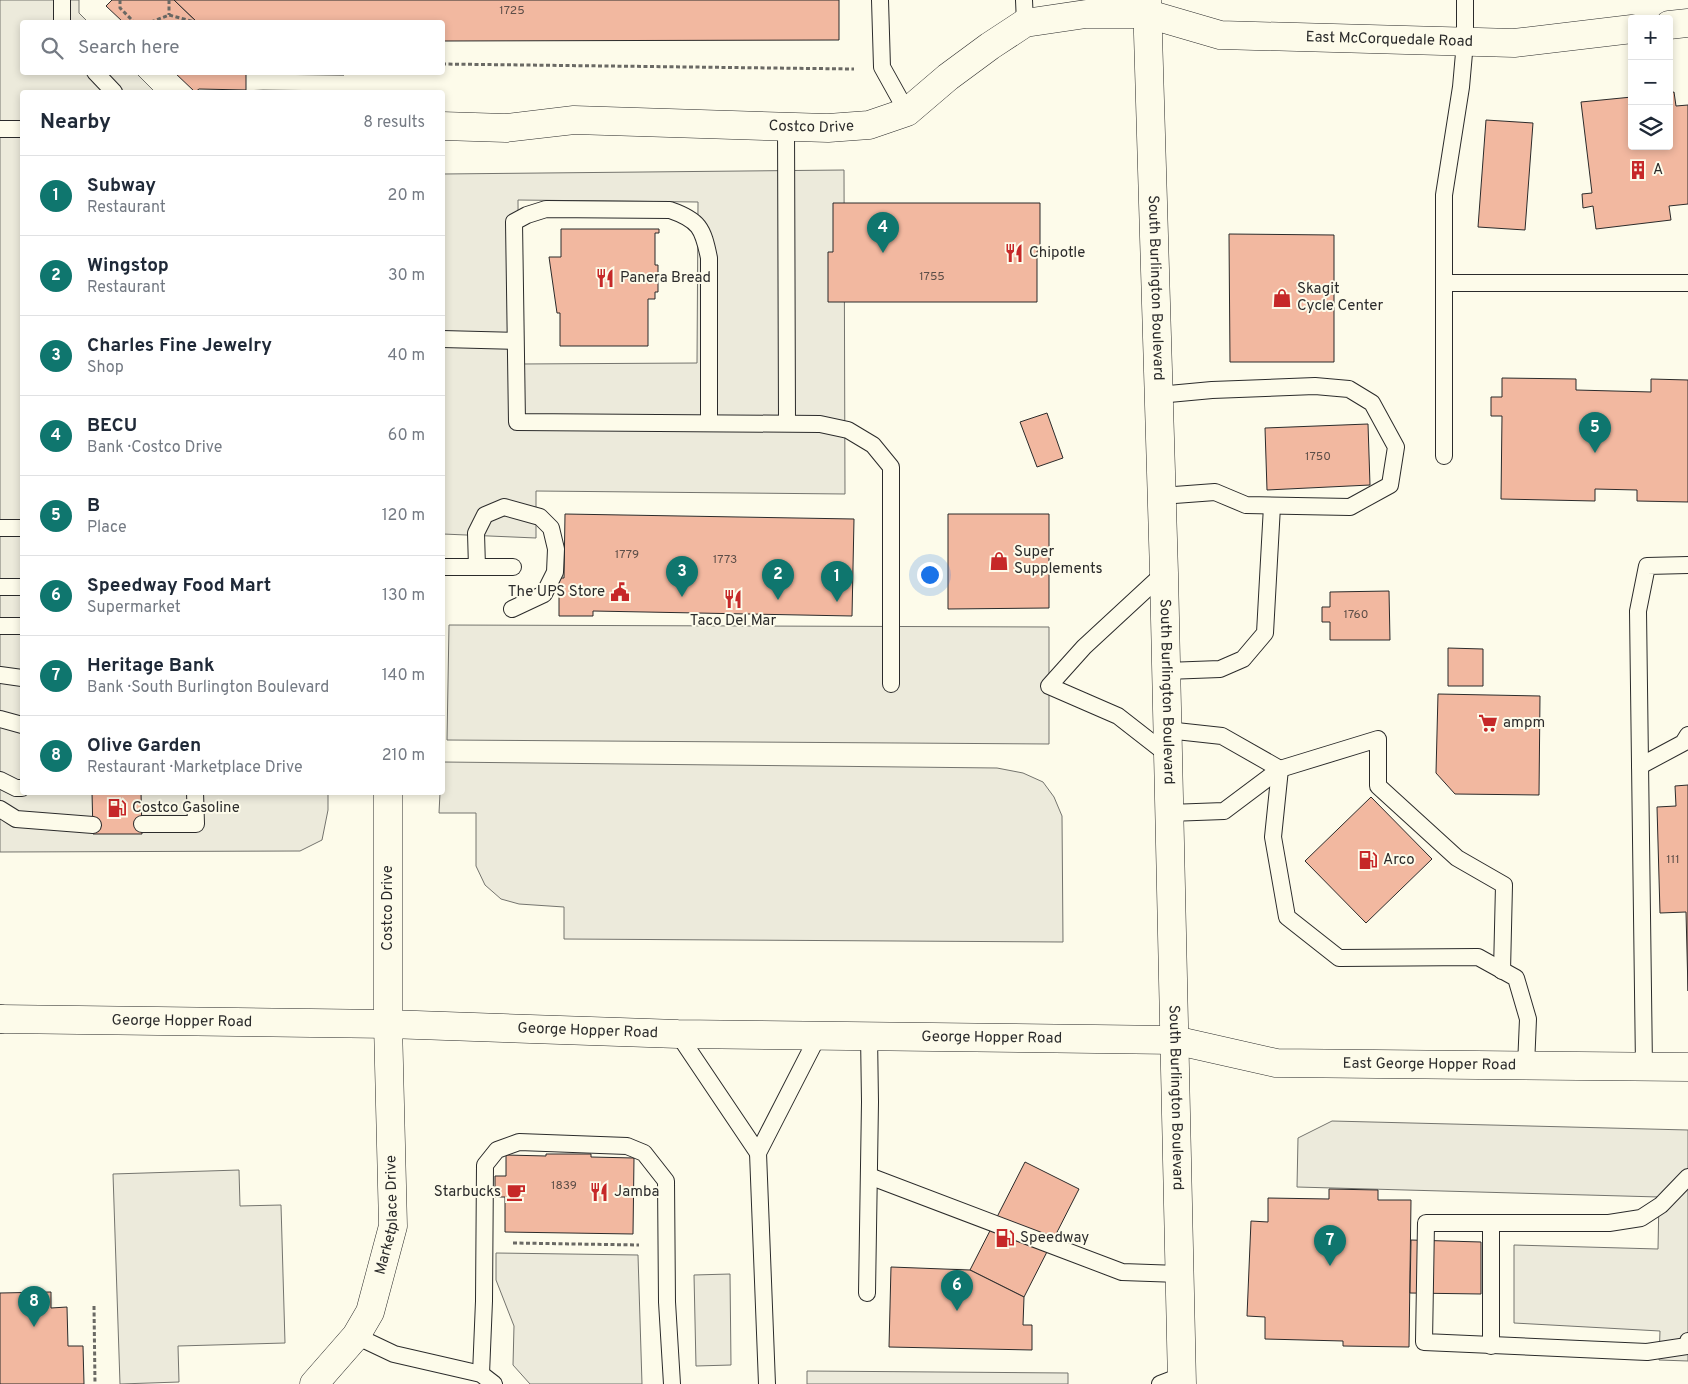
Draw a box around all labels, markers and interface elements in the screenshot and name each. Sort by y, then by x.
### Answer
house number: 1725 [499,3,525,19]
map controls [1628,15,1673,150]
button: + [1628,15,1673,60]
search box [20,20,445,75]
street label: East McCorquedale Road [1305,28,1473,51]
icon: search [38,34,66,62]
text: Search here [78,36,180,60]
button: − [1628,60,1673,105]
button: layers [1628,105,1673,150]
text: Nearby [40,109,111,136]
text: 8 results [363,113,425,133]
street label: Costco Drive [768,117,855,138]
building icon: A [1627,159,1649,181]
place label: A [1653,161,1663,180]
text: Subway [87,174,156,198]
text: 1 [53,186,59,206]
text: 20 m [388,186,425,206]
street label: South Burlington Boulevard [1143,195,1168,381]
text: Restaurant [87,198,166,218]
pin: 4 [867,212,899,253]
restaurant icon: Chipotle [1003,242,1025,264]
place label: Chipotle [1029,244,1085,263]
text: Wingstop [87,254,169,278]
text: 2 [51,266,61,286]
text: 30 m [388,266,425,286]
restaurant icon: Panera Bread [594,267,616,289]
place label: Panera Bread [620,269,711,288]
house number: 1755 [919,269,945,285]
text: Restaurant [87,278,166,298]
place label: Skagit Cycle Center [1297,280,1383,316]
shop icon: Skagit Cycle Center [1271,287,1293,309]
text: Charles Fine Jewelry [87,334,272,358]
text: 3 [51,346,61,366]
text: 40 m [387,346,425,366]
text: Shop [87,358,124,378]
pin: 5 [1579,412,1611,453]
text: BECU [87,414,137,438]
text: 4 [51,426,61,446]
text: 60 m [388,426,425,446]
text: Bank · Costco Drive [87,438,222,458]
house number: 1750 [1305,449,1331,465]
text: B [87,494,100,518]
text: 5 [51,506,61,526]
text: 120 m [382,506,425,526]
text: Place [87,518,127,538]
place label: Super Supplements [1014,543,1103,579]
house number: 1779 [615,547,639,563]
shop icon: Super Supplements [988,550,1010,572]
house number: 1773 [713,552,737,568]
pin: 3 [666,556,698,597]
pin: 2 [762,559,794,600]
pin: 1 [821,561,853,602]
your location [917,562,943,588]
text: Speedway Food Mart [87,574,271,598]
public building icon: The UPS Store [609,581,631,603]
place label: The UPS Store [508,583,605,602]
text: 6 [51,586,61,606]
text: 130 m [382,586,425,606]
restaurant icon: Taco Del Mar [722,588,744,610]
text: Supermarket [87,598,181,618]
street label: South Burlington Boulevard [1155,599,1178,785]
house number: 1760 [1344,607,1368,623]
place label: Taco Del Mar [690,612,776,631]
text: Heritage Bank [87,654,215,678]
text: 7 [52,666,60,686]
text: 140 m [382,666,425,686]
text: Bank · South Burlington Boulevard [87,678,329,698]
supermarket icon: ampm [1477,712,1499,734]
place label: ampm [1503,714,1545,733]
text: Olive Garden [87,734,201,758]
text: 8 [51,746,61,766]
text: 210 m [382,746,425,766]
text: Restaurant · Marketplace Drive [87,758,303,778]
fuel station icon: Costco Gasoline [106,797,128,819]
place label: Costco Gasoline [132,799,240,818]
fuel station icon: Arco [1357,849,1379,871]
place label: Arco [1383,851,1415,870]
house number: 111 [1666,852,1680,868]
street label: Costco Drive [379,865,398,951]
street label: South Burlington Boulevard [1164,1005,1187,1191]
street label: George Hopper Road [111,1011,252,1032]
street label: George Hopper Road [517,1019,659,1043]
street label: George Hopper Road [921,1027,1062,1048]
street label: East George Hopper Road [1343,1054,1516,1075]
street label: Marketplace Drive [371,1155,403,1277]
house number: 1839 [551,1178,577,1194]
cafe icon: Starbucks [505,1181,527,1203]
restaurant icon: Jamba [588,1181,610,1203]
place label: Starbucks [434,1183,501,1202]
place label: Jamba [614,1183,660,1202]
pin: 7 [1314,1225,1346,1266]
fuel station icon: Speedway [994,1227,1016,1249]
place label: Speedway [1020,1229,1089,1248]
pin: 6 [941,1270,973,1311]
pin: 8 [18,1286,50,1327]

